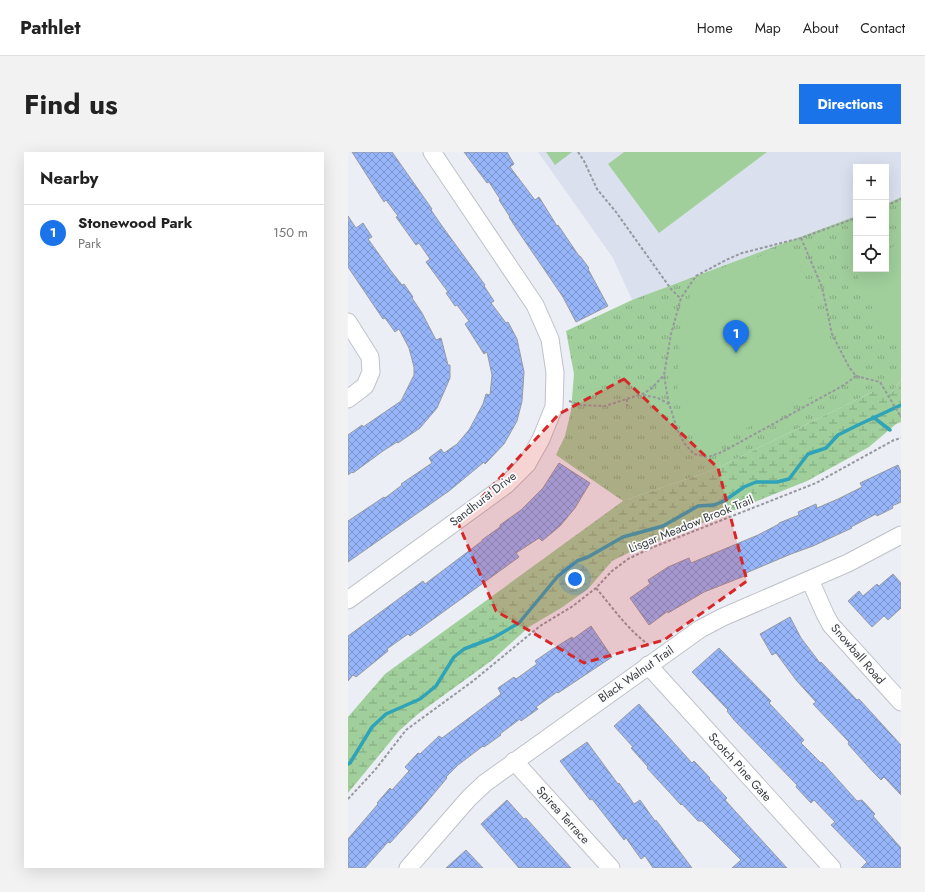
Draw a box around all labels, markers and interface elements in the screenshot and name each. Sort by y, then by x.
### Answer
text: Pathlet [20,14,80,41]
text: Home [697,18,733,38]
text: Map [755,18,781,38]
text: About [803,18,838,38]
text: Contact [860,18,905,38]
text: Find us [24,84,118,125]
button: Directions [799,84,901,124]
map controls [853,164,889,272]
button: + [853,164,889,200]
text: Nearby [40,166,98,190]
button: − [853,200,889,236]
text: Stonewood Park [78,212,192,234]
text: 1 [50,223,56,242]
text: 150 m [273,223,308,242]
text: Park [78,234,101,253]
button: locate [853,236,889,272]
pin: 1 [723,320,749,353]
street label: Sandhurst Drive [446,467,520,531]
street label: Lisgar Meadow Brook Trail [626,491,756,557]
your location [565,569,585,589]
street label: Snowball Road [827,620,889,688]
street label: Black Walnut Trail [595,641,677,707]
street label: Scotch Pine Gate [704,729,776,805]
street label: Spirea Terrace [532,782,594,848]

